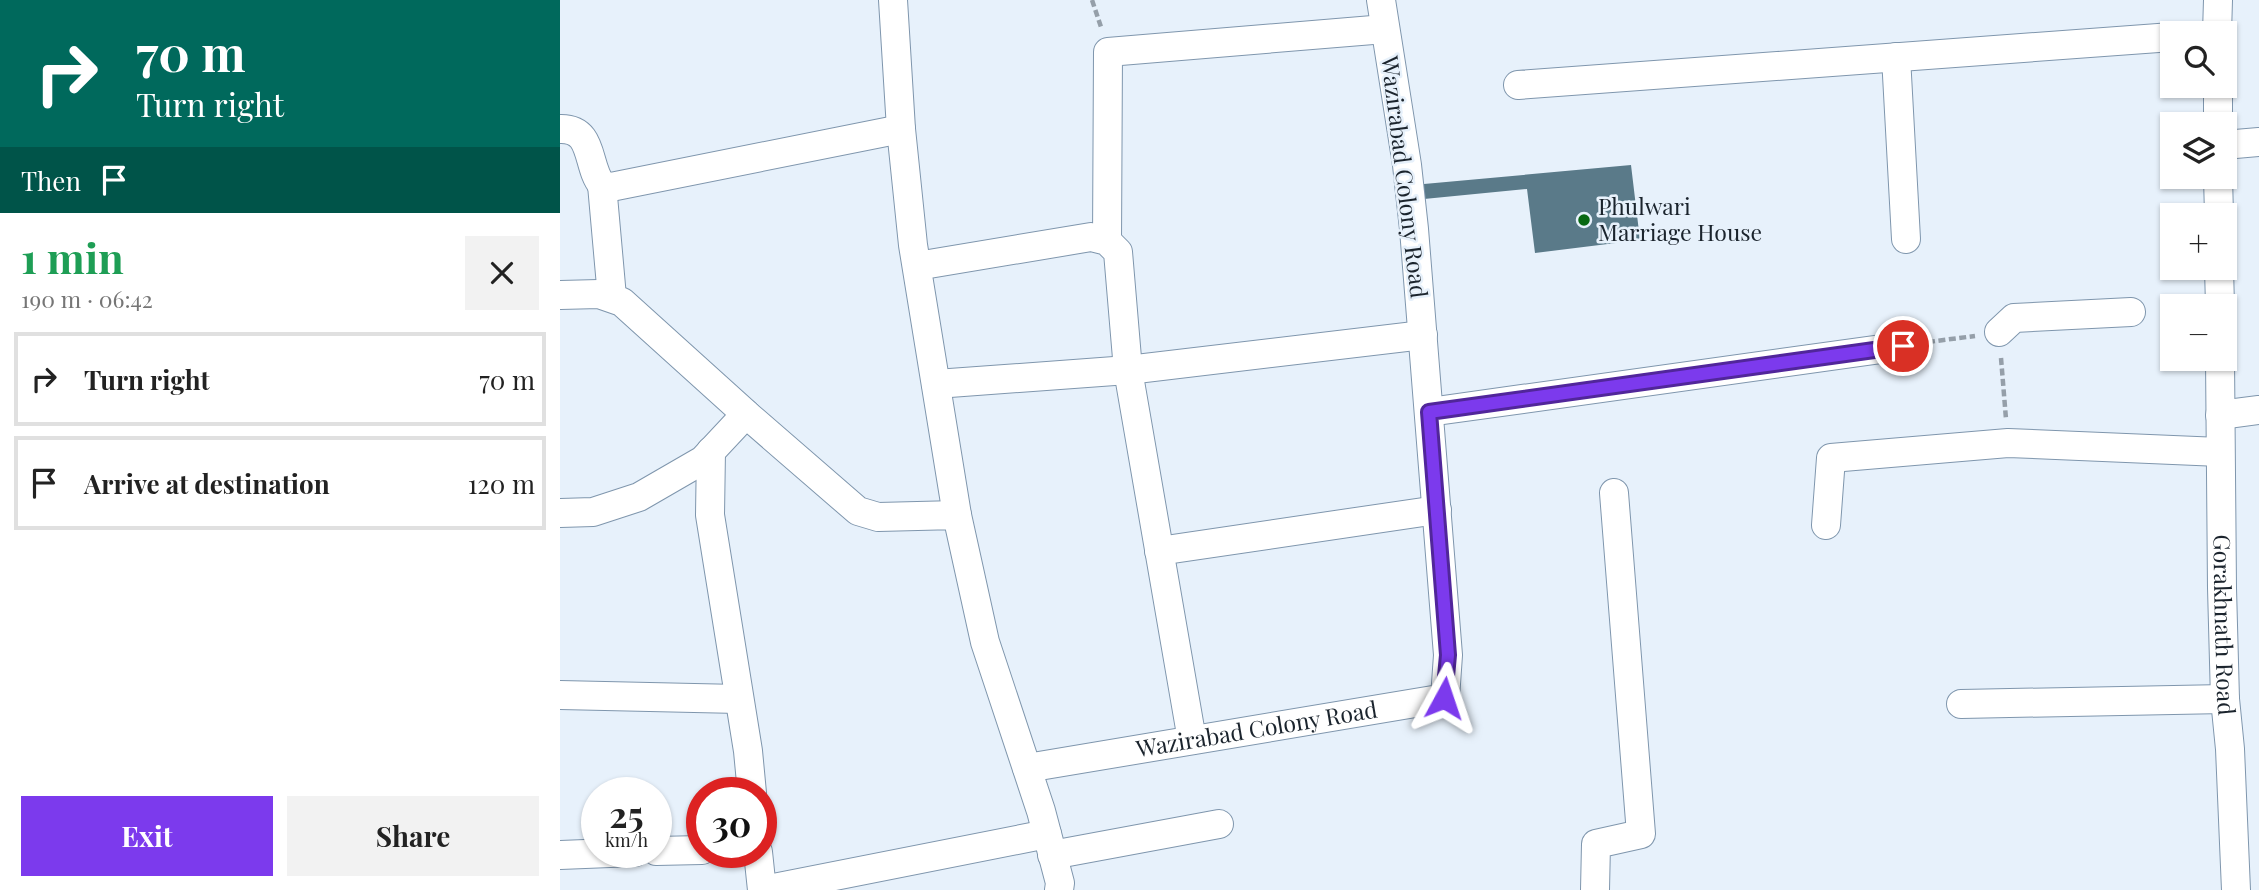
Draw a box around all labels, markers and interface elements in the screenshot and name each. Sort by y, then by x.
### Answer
text: 70 m [136,19,246,84]
map controls [2160,21,2237,371]
button: search [2160,21,2237,98]
icon: right [21,28,112,119]
street label: Wazirabad Colony Road [1375,53,1436,300]
text: Turn right [136,82,284,125]
button: layers [2160,112,2237,189]
icon: arrive [95,161,133,199]
text: Then [21,163,81,198]
place label: Phulwari Marriage House [1598,190,1762,247]
button: + [2160,203,2237,280]
marker: Phulwari Marriage House [1576,212,1592,228]
text: 1 min [21,229,124,285]
button: close [465,236,539,310]
text: 190 m · 06:42 [21,283,153,314]
button: − [2160,294,2237,371]
pin [1873,316,1933,376]
icon: arrive [1884,327,1922,365]
icon: right [25,360,63,398]
text: Turn right [84,362,210,397]
text: 70 m [479,362,535,397]
icon: arrive [25,464,63,502]
text: Arrive at destination [84,466,330,501]
text: 120 m [468,466,535,501]
street label: Gorakhnath Road [2208,534,2244,717]
position arrow [1407,661,1481,735]
street label: Wazirabad Colony Road [1133,693,1379,764]
speed limit sign: 30 [686,777,777,868]
text: 25 [609,790,644,837]
button: Exit [21,796,273,876]
button: Share [287,796,539,876]
text: km/h [605,828,648,852]

